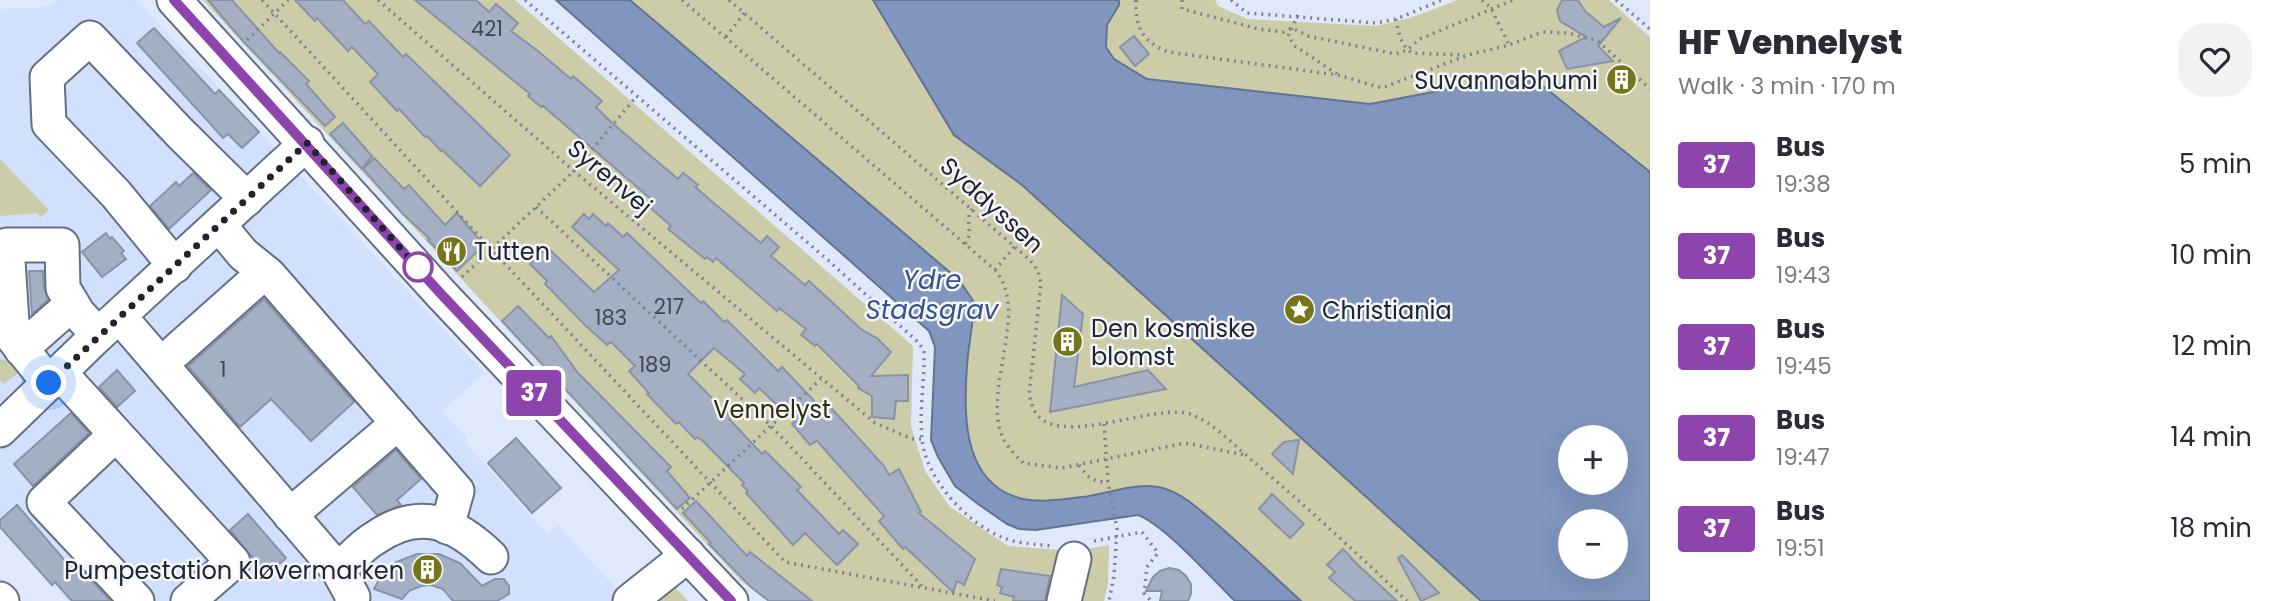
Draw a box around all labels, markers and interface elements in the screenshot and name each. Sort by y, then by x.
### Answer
house number: 421 [471,14,503,43]
text: HF Vennelyst [1678,19,1902,66]
button: heart [2178,23,2252,97]
building icon: Suvannabhumi [1604,63,1638,97]
place label: Suvannabhumi [1414,64,1598,97]
text: Walk · 3 min · 170 m [1678,70,1896,102]
text: Bus [1776,129,1825,165]
street label: Syrenvej [561,132,659,222]
text: 5 min [2179,146,2252,182]
text: 37 [1703,148,1730,181]
street label: Syddyssen [933,150,1051,260]
text: 19:38 [1776,168,1831,200]
text: Bus [1776,220,1825,256]
restaurant icon: Tutten [434,234,468,268]
place label: Tutten [474,235,550,268]
text: 10 min [2171,237,2252,273]
text: 37 [1703,239,1730,272]
unlabelled marker [403,252,433,282]
text: 19:43 [1776,259,1831,291]
water label: Ydre Stadsgrav [866,262,1000,328]
house number: 217 [654,292,684,321]
place icon: Christiania [1282,293,1316,327]
place label: Christiania [1322,294,1452,327]
house number: 183 [595,303,627,332]
text: Bus [1776,311,1825,347]
place label: Den kosmiske blomst [1091,312,1255,373]
building icon: Den kosmiske blomst [1051,325,1085,359]
text: 12 min [2172,328,2252,364]
text: 37 [1703,330,1730,363]
house number: 189 [638,350,672,379]
text: 19:45 [1776,350,1832,382]
house number: 1 [220,355,226,384]
your location [31,365,66,400]
line badge: 37 [503,370,566,416]
text: 37 [520,376,548,409]
park label: Vennelyst [713,393,831,426]
text: Bus [1776,402,1825,438]
text: 14 min [2171,419,2252,455]
text: 37 [1703,421,1730,454]
map controls [1558,425,1628,579]
button: + [1558,425,1628,495]
text: 19:47 [1776,441,1830,473]
text: Bus [1776,493,1825,529]
button: − [1558,509,1628,579]
text: 18 min [2171,510,2252,546]
text: 37 [1703,512,1730,545]
text: 19:51 [1776,532,1825,564]
building icon: Pumpestation Kløvermarken [410,553,444,587]
place label: Pumpestation Kløvermarken [64,554,404,587]

